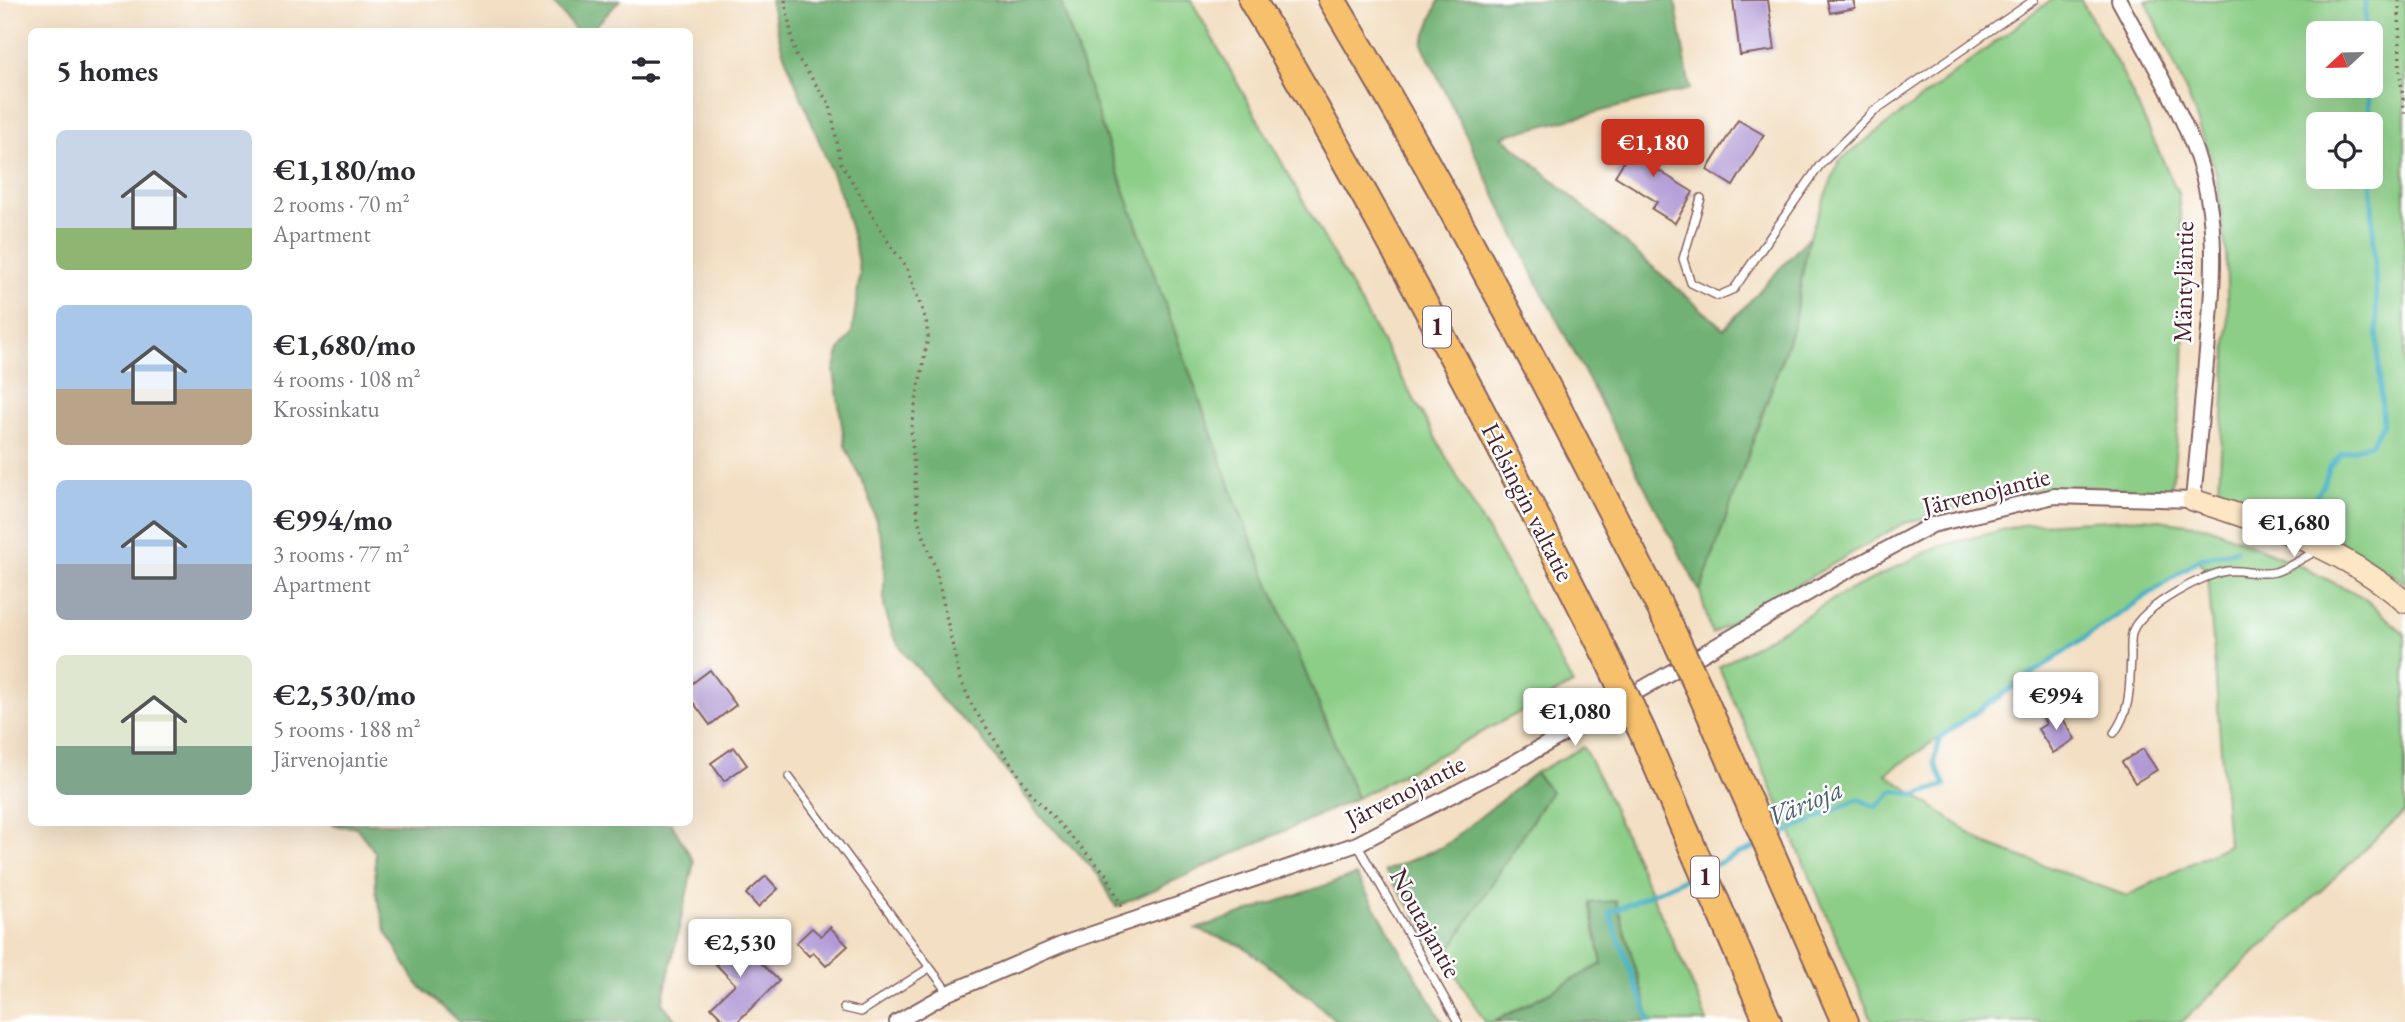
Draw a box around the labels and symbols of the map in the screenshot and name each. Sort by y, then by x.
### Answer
north arrow [2306,21,2384,98]
pin: €1,180 [1596,120,1710,179]
street label: Mäntyläntie [2165,221,2201,343]
road number: 1 [1423,306,1451,348]
street label: Helsingin valtatie [1473,417,1583,587]
street label: Järvenojantie [1917,459,2053,524]
pin: €1,680 [2237,500,2351,559]
pin: €994 [2015,672,2097,732]
pin: €1,080 [1518,688,1632,748]
street label: Järvenojantie [1338,746,1471,837]
water label: Värioja [1762,770,1848,834]
road number: 1 [1691,856,1719,898]
street label: Noutajantie [1382,862,1470,984]
pin: €2,530 [683,920,797,979]

